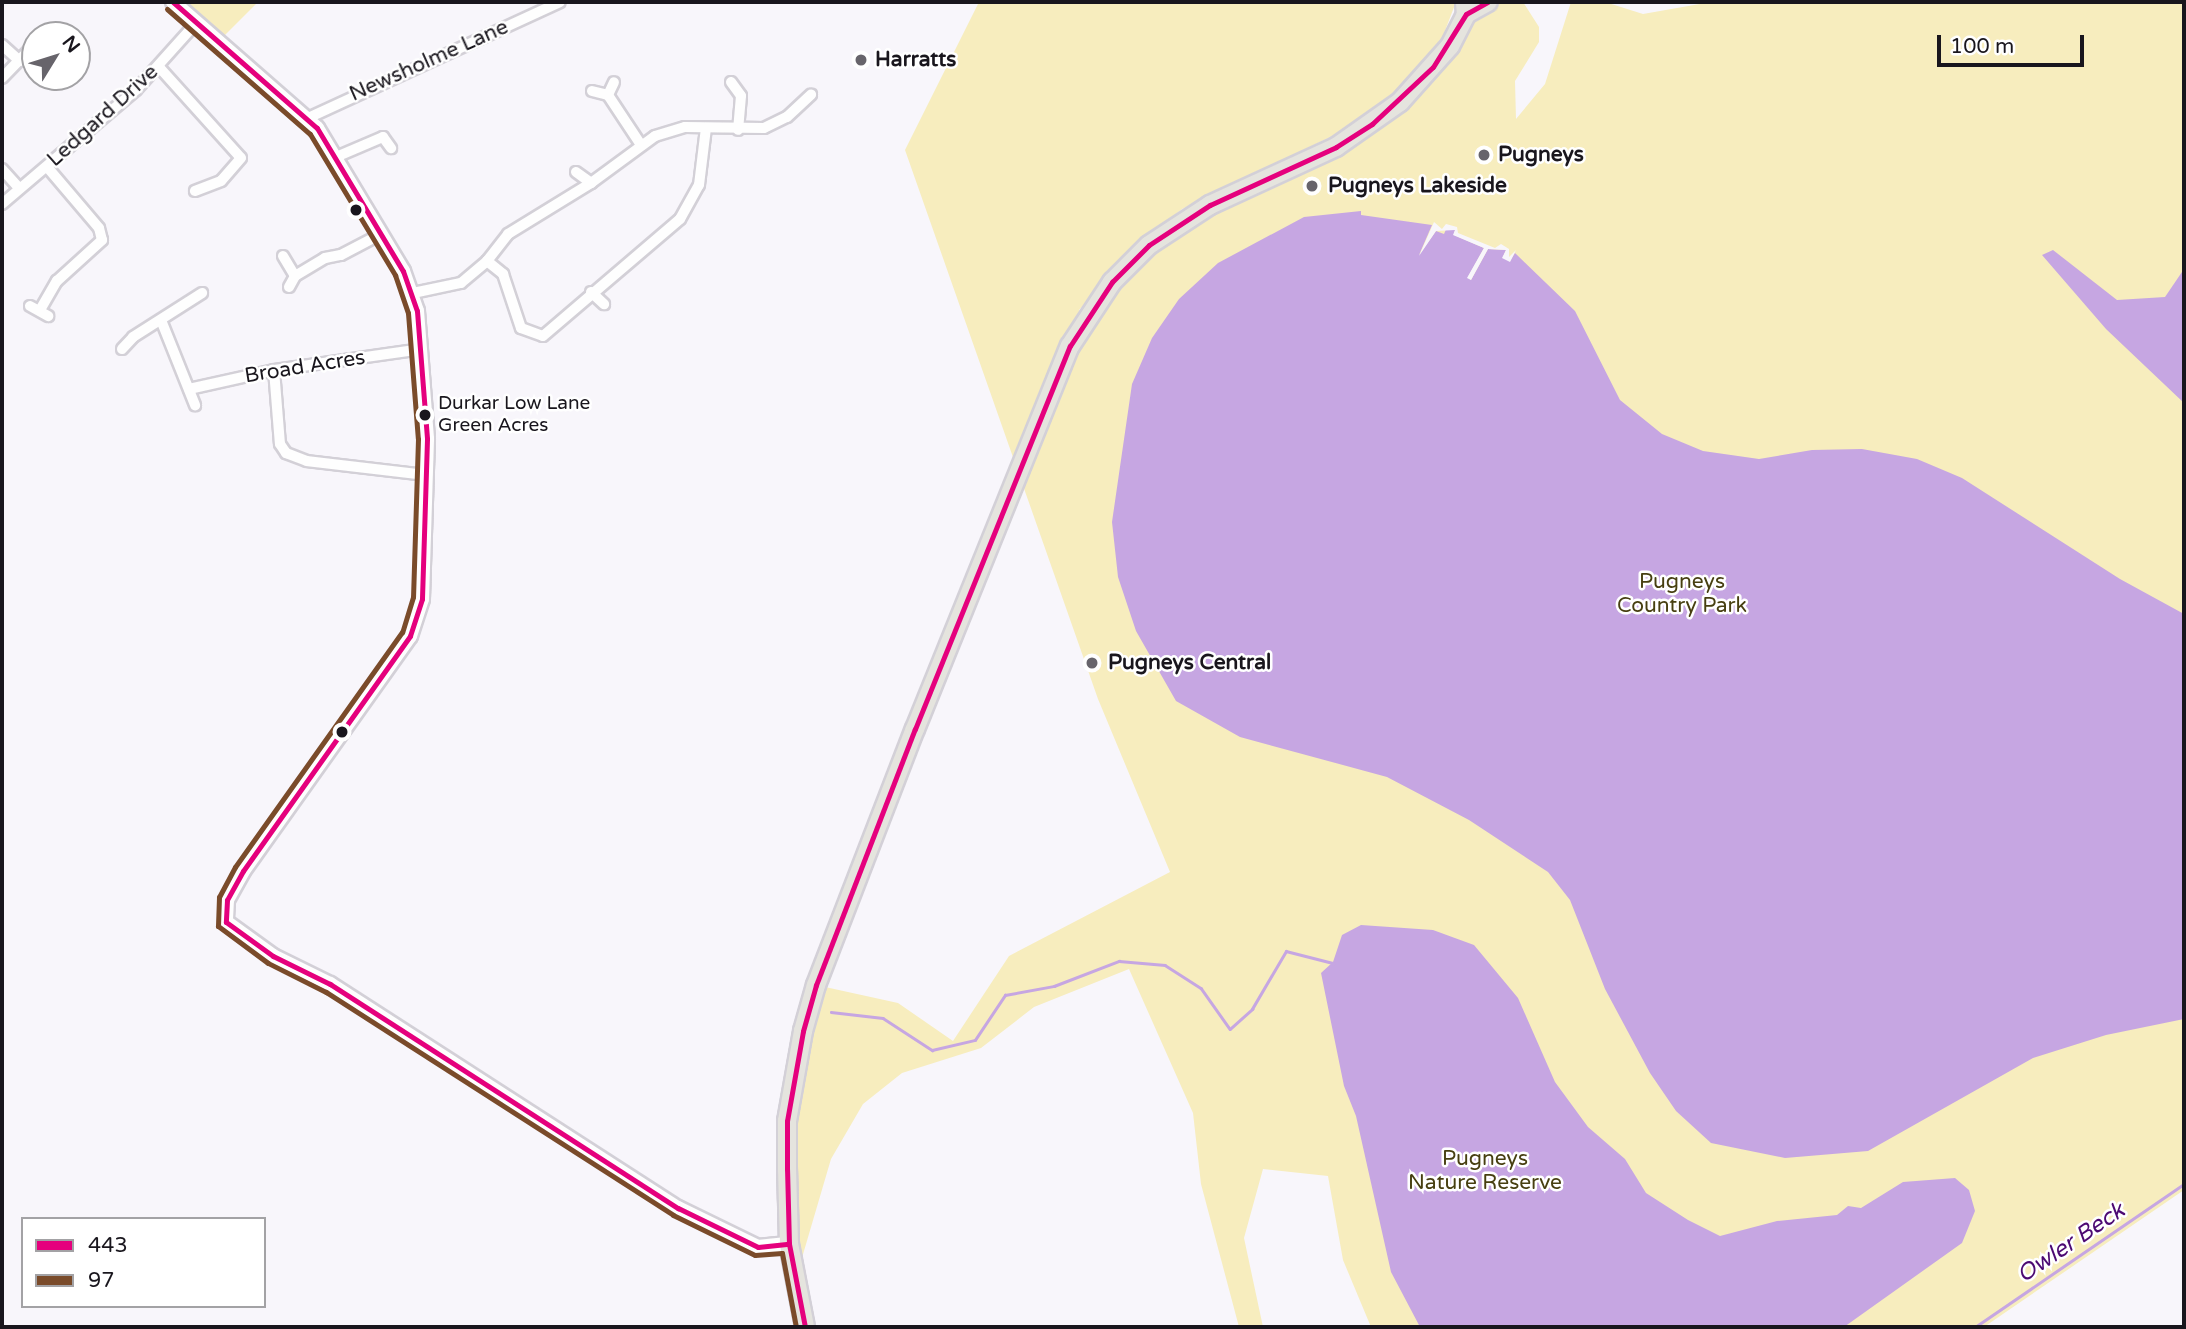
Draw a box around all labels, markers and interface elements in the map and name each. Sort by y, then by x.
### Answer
street label: Newsholme Lane [346,15,512,107]
north arrow [21,21,91,91]
scale bar [1941,21,2088,65]
text: N [58,32,84,57]
text: 100 m [1950,34,2014,59]
place label: Harratts [875,47,956,73]
marker: Harratts [853,52,869,68]
street label: Ledgard Drive [42,60,164,172]
place label: Pugneys [1498,142,1584,168]
marker: Pugneys [1476,147,1492,163]
place label: Pugneys Lakeside [1328,173,1507,199]
marker: Pugneys Lakeside [1302,176,1322,196]
unlabelled marker [349,203,363,217]
street label: Broad Acres [243,345,367,389]
place label: Durkar Low Lane Green Acres [438,393,590,437]
marker: Durkar Low Lane Green Acres [418,408,432,422]
park label: Pugneys Country Park [1617,569,1747,619]
place label: Pugneys Central [1108,650,1271,676]
marker: Pugneys Central [1082,653,1102,673]
unlabelled marker [335,725,349,739]
park label: Pugneys Nature Reserve [1408,1146,1562,1196]
water label: Owler Beck [2012,1197,2130,1289]
legend [21,1217,266,1308]
text: 443 [88,1233,128,1258]
text: 97 [88,1268,114,1293]

